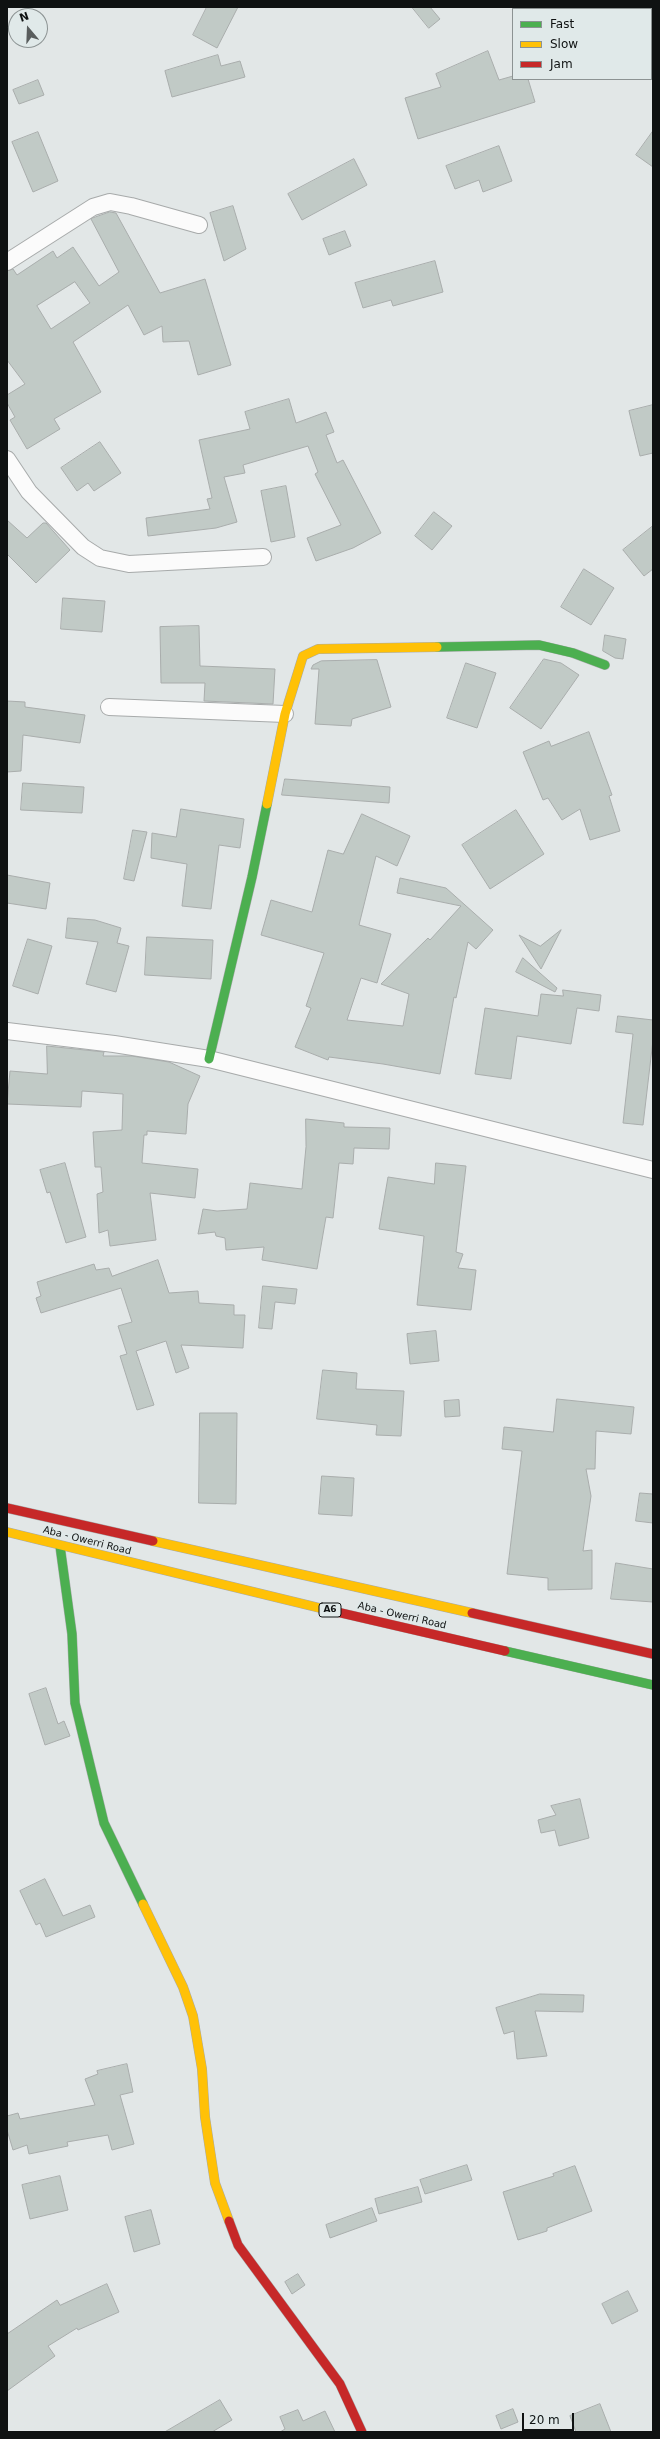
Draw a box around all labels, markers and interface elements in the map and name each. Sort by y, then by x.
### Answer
north arrow [8,8,48,48]
legend [512,8,652,80]
text: N [18,9,31,25]
text: Fast [550,17,574,31]
text: Slow [550,37,578,51]
text: Jam [550,57,573,71]
street label: Aba - Owerri Road [42,1524,132,1558]
street label: Aba - Owerri Road [357,1600,447,1632]
road number: A6 [319,1603,341,1617]
scale bar [524,2405,576,2431]
text: 20 m [529,2413,560,2427]

